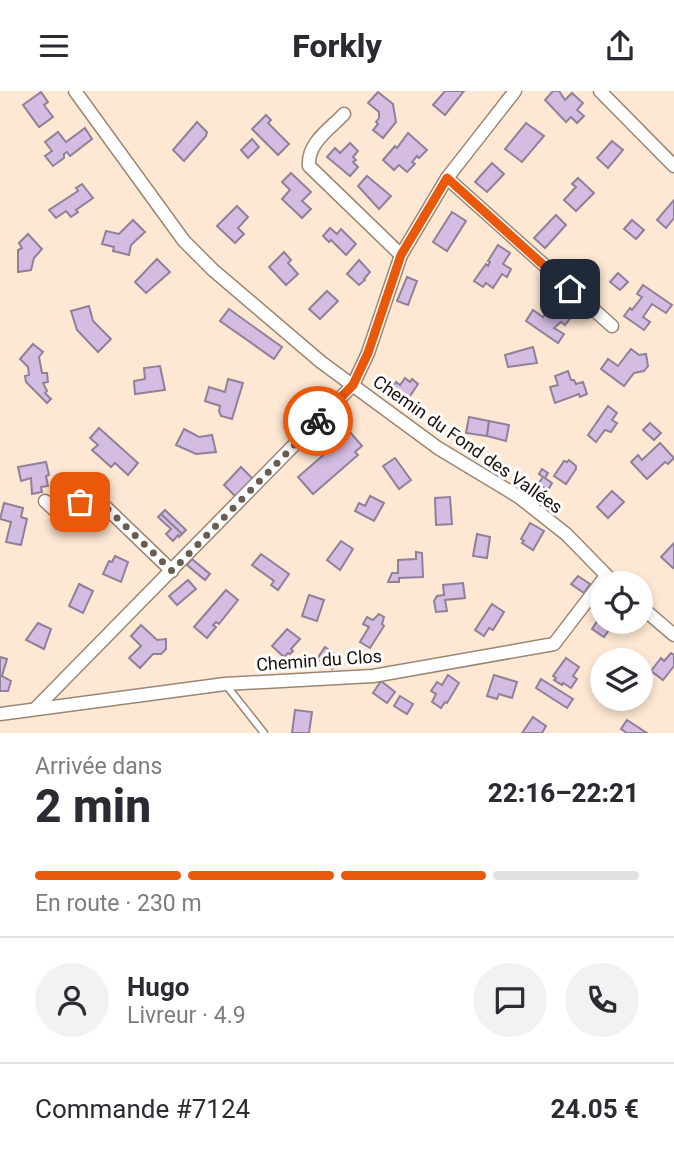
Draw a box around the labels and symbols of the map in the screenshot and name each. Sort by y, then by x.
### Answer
pin [540,259,600,319]
street label: Chemin du Fond des Vallées [369,370,567,518]
courier [283,386,353,456]
pin [50,472,110,532]
street label: Chemin du Clos [255,645,383,675]

